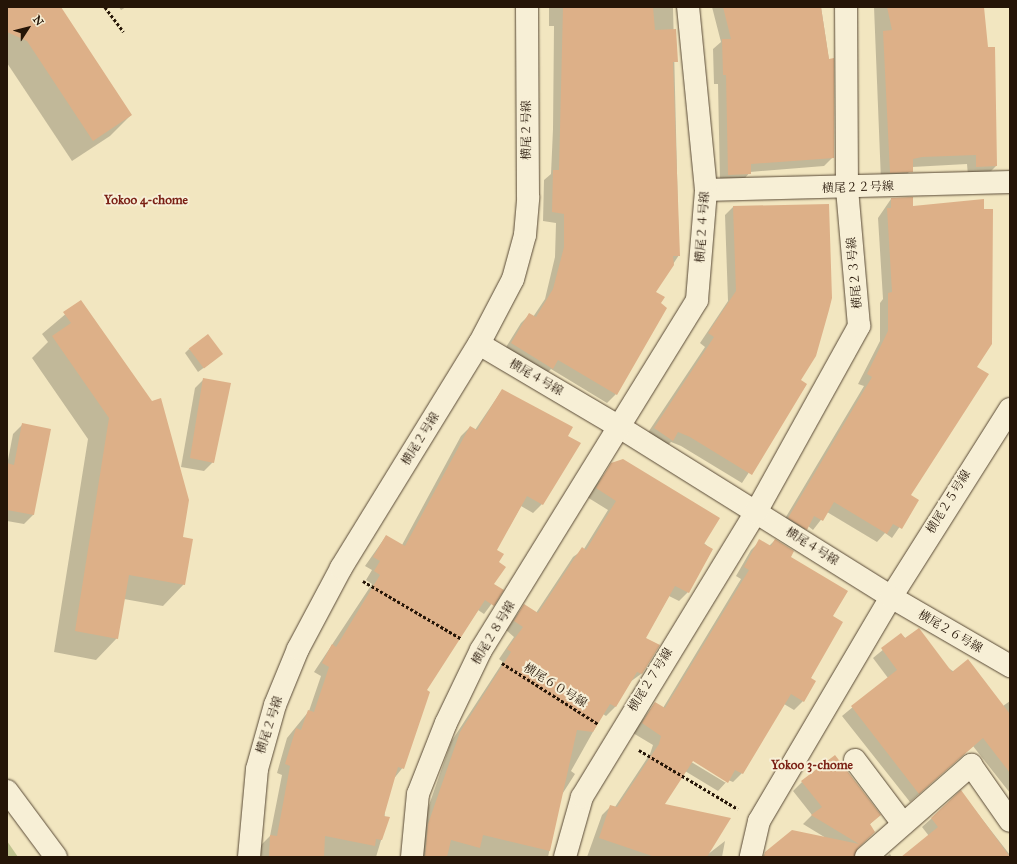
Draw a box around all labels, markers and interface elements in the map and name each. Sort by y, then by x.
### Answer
north arrow [8,8,48,48]
text: N [30,13,46,28]
street label: 横尾２号線 [520,100,534,160]
street label: 横尾２２号線 [822,180,894,196]
street label: 横尾２４号線 [693,191,713,263]
district label: Yokoo 4-chome [104,192,188,208]
street label: 横尾２３号線 [845,237,865,309]
street label: 横尾４号線 [506,357,566,399]
street label: 横尾２号線 [399,410,443,468]
street label: 横尾２５号線 [924,468,974,536]
street label: 横尾４号線 [783,525,841,569]
street label: 横尾２８号線 [469,598,519,668]
street label: 横尾２６号線 [915,608,985,656]
street label: 横尾２７号線 [626,646,676,714]
street label: 横尾６０号線 [521,661,589,711]
street label: 横尾２号線 [254,694,286,756]
district label: Yokoo 3-chome [771,757,853,773]

